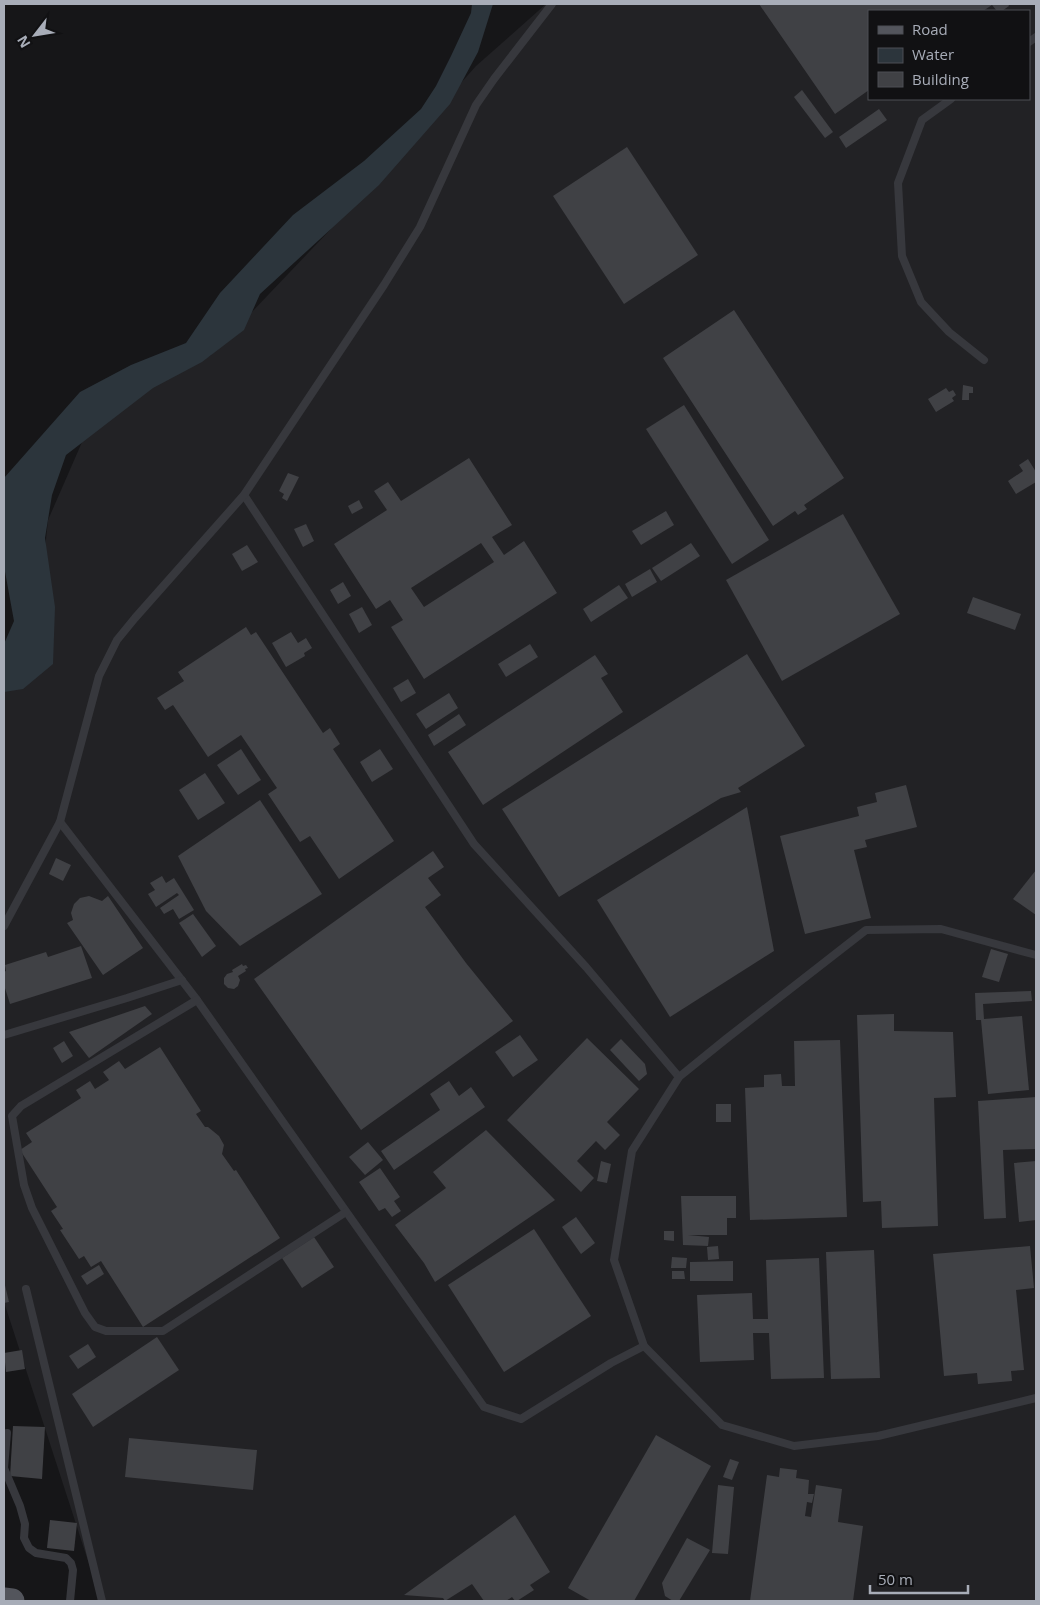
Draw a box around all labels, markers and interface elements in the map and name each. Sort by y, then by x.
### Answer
north arrow [10,10,60,60]
legend [868,10,1030,100]
text: Road [912,19,948,39]
text: N [12,32,35,52]
text: Water [912,44,954,64]
text: Building [912,69,969,89]
scale bar [870,1562,968,1594]
text: 50 m [878,1569,913,1589]

